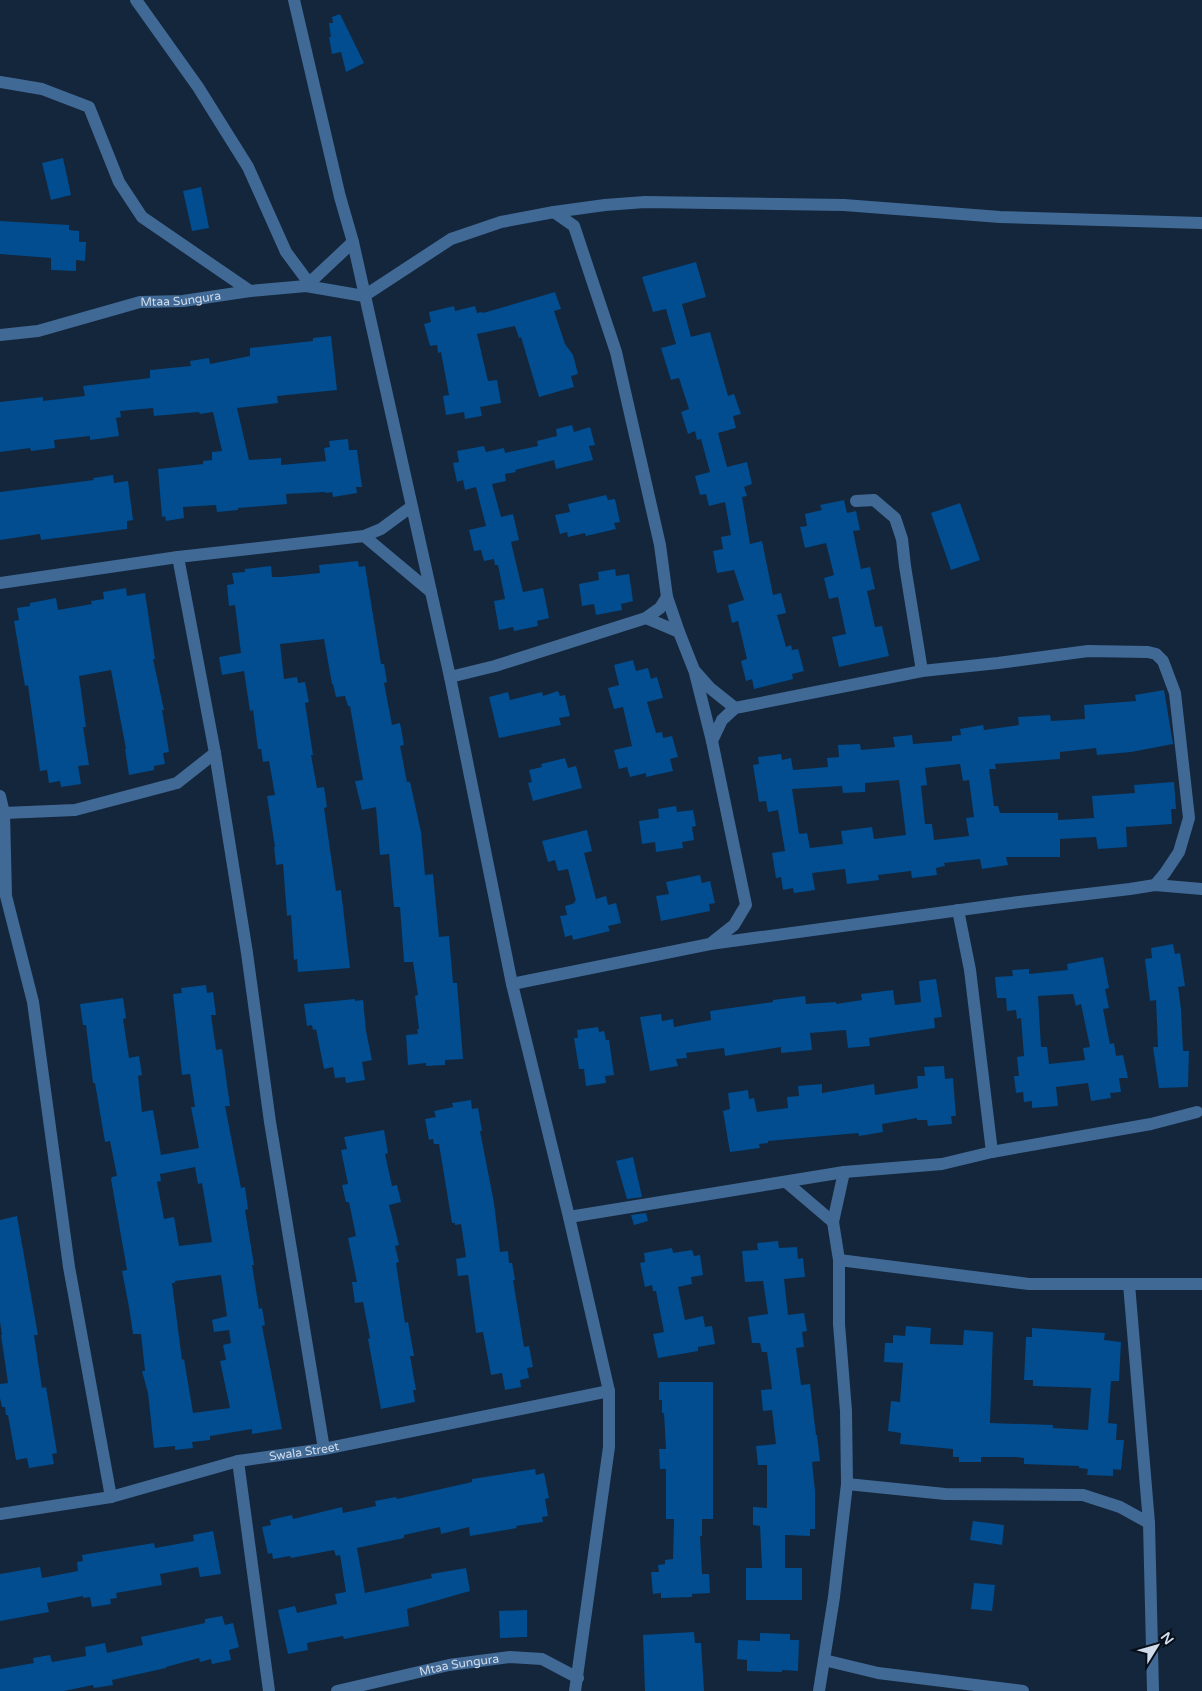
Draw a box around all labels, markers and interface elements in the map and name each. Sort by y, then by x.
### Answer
street label: Mtaa Sungura [140,288,222,309]
street label: Swala Street [268,1439,341,1464]
north arrow [1132,1621,1182,1671]
text: N [1157,1629,1177,1648]
street label: Mtaa Sungura [418,1651,500,1679]

